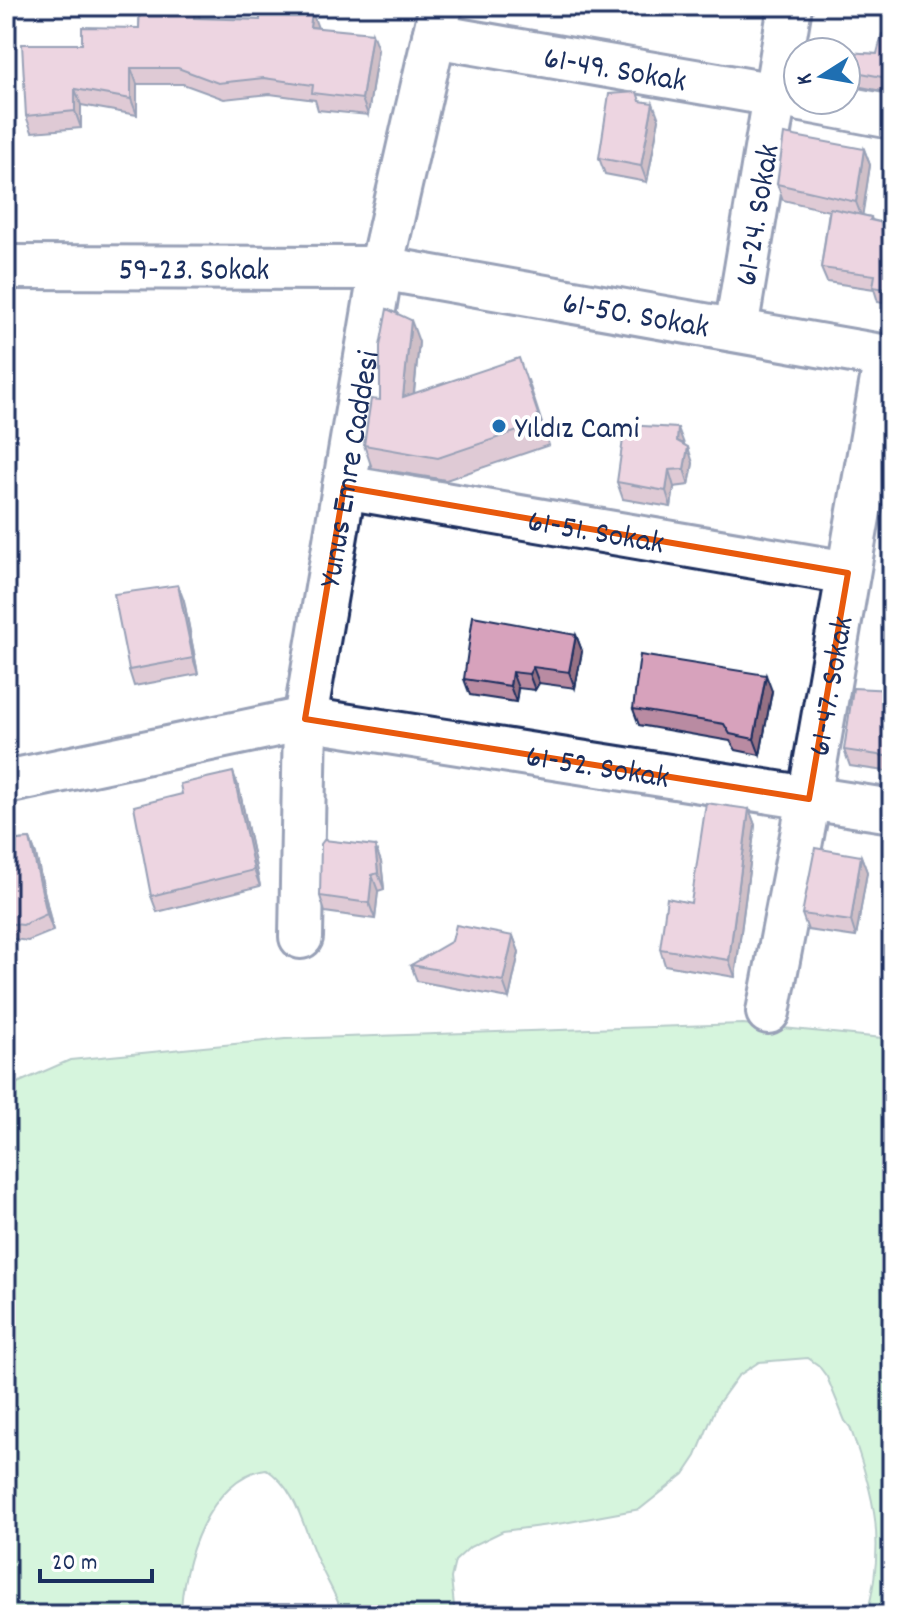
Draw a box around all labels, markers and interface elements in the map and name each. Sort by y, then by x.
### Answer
north arrow [782,36,862,116]
street label: 61-49. Sokak [540,37,689,107]
text: K [790,71,822,87]
street label: 61-24. Sokak [726,141,795,290]
street label: 59-23. Sokak [118,249,270,296]
street label: 61-50. Sokak [558,282,712,353]
street label: Yunus Emre Caddesi [310,348,395,591]
place label: Yıldız Cami [515,408,639,454]
marker: Yıldız Cami [490,417,508,435]
street label: 61-51. Sokak [524,501,667,569]
street label: 61-47. Sokak [799,613,868,760]
street label: 61-52. Sokak [522,736,672,804]
scale bar [40,1533,152,1583]
text: 20 m [52,1547,98,1581]

